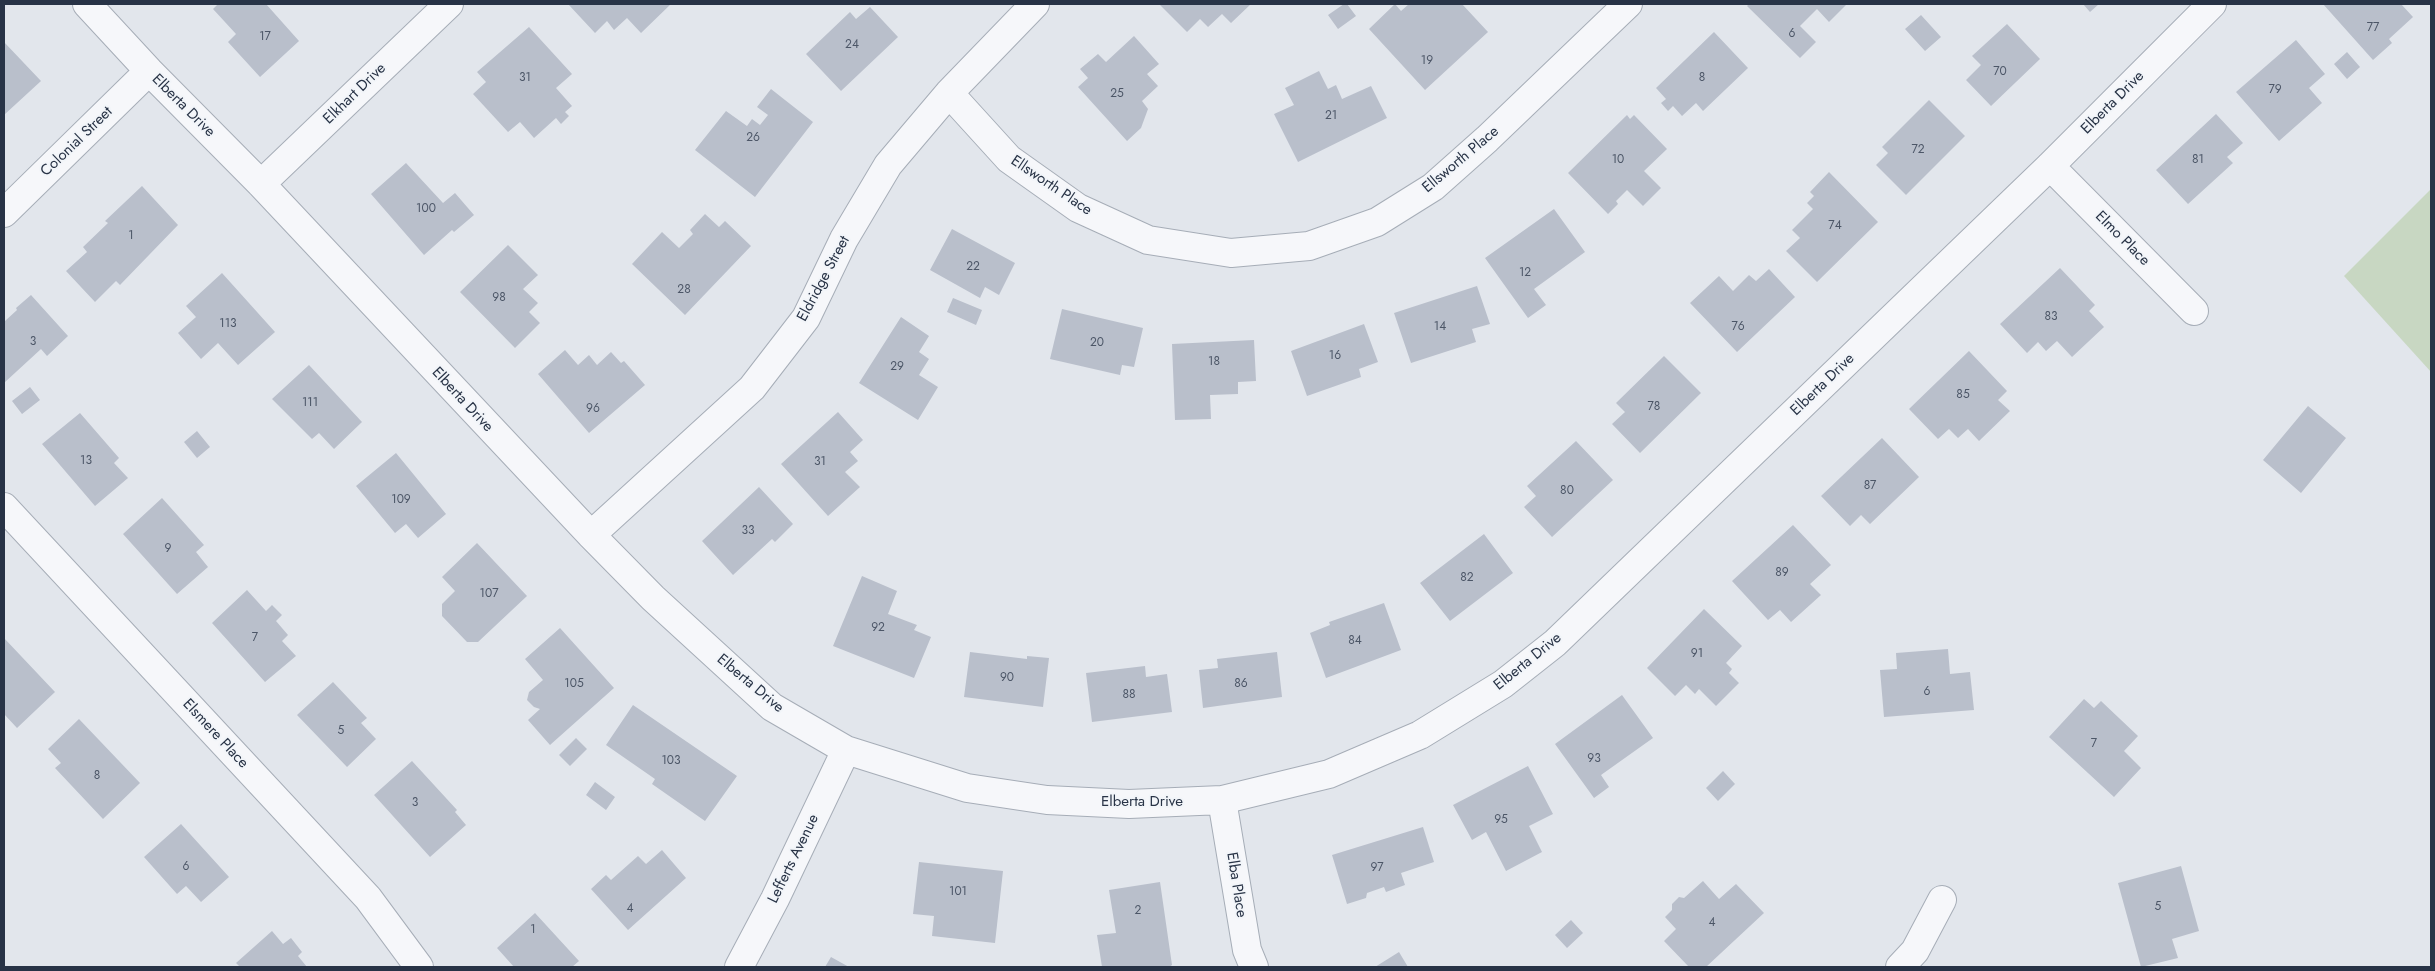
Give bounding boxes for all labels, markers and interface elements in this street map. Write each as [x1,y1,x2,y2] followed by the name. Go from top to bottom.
[2367,21,2379,35] house number: 77
[1789,27,1795,41] house number: 6
[259,30,271,44] house number: 17
[845,38,859,52] house number: 24
[1421,54,1433,68] house number: 19
[320,60,390,128] street label: Elkhart Drive
[1993,65,2007,79] house number: 70
[2078,68,2148,138] street label: Elberta Drive
[148,71,218,141] street label: Elberta Drive
[519,71,531,85] house number: 31
[1699,71,1705,85] house number: 8
[2268,83,2282,97] house number: 79
[1110,87,1124,101] house number: 25
[37,103,117,181] street label: Colonial Street
[1325,109,1337,123] house number: 21
[1419,123,1503,197] street label: Ellsworth Place
[746,131,760,145] house number: 26
[1911,143,1925,157] house number: 72
[1007,152,1095,220] street label: Ellsworth Place
[1612,153,1624,167] house number: 10
[2192,153,2204,167] house number: 81
[416,202,436,216] house number: 100
[2091,208,2153,270] street label: Elmo Place
[1828,219,1842,233] house number: 74
[128,229,134,243] house number: 1
[794,233,854,325] street label: Eldridge Street
[966,260,980,274] house number: 22
[1519,266,1531,280] house number: 12
[677,283,691,297] house number: 28
[492,291,506,305] house number: 98
[2044,310,2058,324] house number: 83
[219,317,237,331] house number: 113
[1434,320,1446,334] house number: 14
[1731,320,1745,334] house number: 76
[30,335,36,349] house number: 3
[1090,336,1104,350] house number: 20
[1329,349,1341,363] house number: 16
[1787,350,1859,420] street label: Elberta Drive
[1208,355,1220,369] house number: 18
[890,360,904,374] house number: 29
[428,364,496,436] street label: Elberta Drive
[1956,388,1970,402] house number: 85
[302,396,318,410] house number: 111
[1648,400,1660,414] house number: 78
[586,402,600,416] house number: 96
[80,454,92,468] house number: 13
[814,455,826,469] house number: 31
[1864,479,1876,493] house number: 87
[1560,484,1574,498] house number: 80
[391,493,411,507] house number: 109
[741,524,755,538] house number: 33
[165,542,171,556] house number: 9
[1775,566,1789,580] house number: 89
[1460,571,1474,585] house number: 82
[480,587,498,601] house number: 107
[871,621,885,635] house number: 92
[1491,629,1565,695] street label: Elberta Drive
[252,631,258,645] house number: 7
[1348,634,1362,648] house number: 84
[1691,647,1703,661] house number: 91
[713,651,787,717] street label: Elberta Drive
[1000,671,1014,685] house number: 90
[564,677,584,691] house number: 105
[1234,677,1248,691] house number: 86
[1924,685,1930,699] house number: 6
[1122,688,1136,702] house number: 88
[178,696,252,772] street label: Elsmere Place
[338,724,344,738] house number: 5
[2091,737,2097,751] house number: 7
[1587,752,1601,766] house number: 93
[661,754,681,768] house number: 103
[94,769,100,783] house number: 8
[1101,793,1183,811] street label: Elberta Drive
[412,796,418,810] house number: 3
[765,812,823,906] street label: Lefferts Avenue
[1494,813,1508,827] house number: 95
[1222,851,1250,919] street label: Elba Place
[183,860,189,874] house number: 6
[1371,861,1383,875] house number: 97
[949,885,967,899] house number: 101
[2155,900,2161,914] house number: 5
[627,902,633,916] house number: 4
[1135,904,1141,918] house number: 2
[1709,916,1715,930] house number: 4
[530,923,536,937] house number: 1

